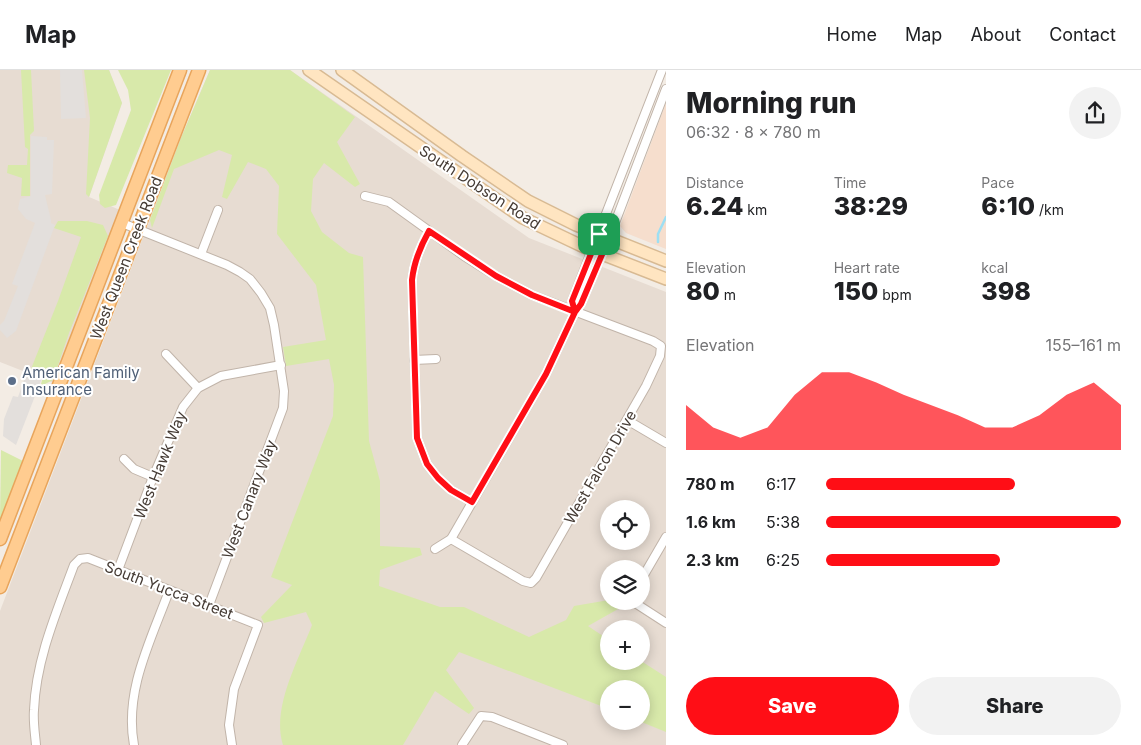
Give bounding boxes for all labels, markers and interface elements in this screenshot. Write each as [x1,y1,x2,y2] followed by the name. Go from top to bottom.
[25,20,76,49] text: Map
[827,24,877,45] text: Home
[905,24,942,45] text: Map
[970,24,1021,45] text: About
[1049,24,1116,45] text: Contact
[686,86,856,120] text: Morning run
[1069,87,1121,139] button: share
[686,122,821,142] text: 06:32 · 8 × 780 m
[416,141,544,233] street label: South Dobson Road
[86,174,166,342] street label: West Queen Creek Road
[686,174,744,191] text: Distance
[834,174,867,191] text: Time
[981,174,1014,191] text: Pace
[686,191,743,221] text: 6.24
[834,191,908,221] text: 38:29
[981,191,1035,221] text: 6:10
[743,201,767,218] text: km
[1035,201,1064,218] text: /km
[578,213,620,255] pin
[585,220,613,248] icon: arrive
[686,259,746,276] text: Elevation
[834,259,900,276] text: Heart rate
[981,259,1008,276] text: kcal
[686,276,720,306] text: 80
[834,276,878,306] text: 150
[981,276,1031,306] text: 398
[720,286,736,303] text: m
[878,286,912,303] text: bpm
[686,335,755,355] text: Elevation
[1046,335,1121,355] text: 155–161 m
[22,363,140,399] place label: American Family Insurance
[6,375,18,387] marker: American Family Insurance
[560,407,640,527] street label: West Falcon Drive
[130,408,191,522] street label: West Hawk Way
[218,436,281,561] street label: West Canary Way
[686,474,735,494] text: 780 m
[766,474,796,494] text: 6:17
[600,500,650,730] map controls
[600,500,650,550] button: locate
[686,512,736,532] text: 1.6 km
[766,512,800,532] text: 5:38
[686,550,739,570] text: 2.3 km
[766,550,800,570] text: 6:25
[102,557,236,623] street label: South Yucca Street
[600,560,650,610] button: layers
[600,620,650,670] button: +
[686,677,899,735] button: Save
[909,677,1121,735] button: Share
[600,680,650,730] button: −

